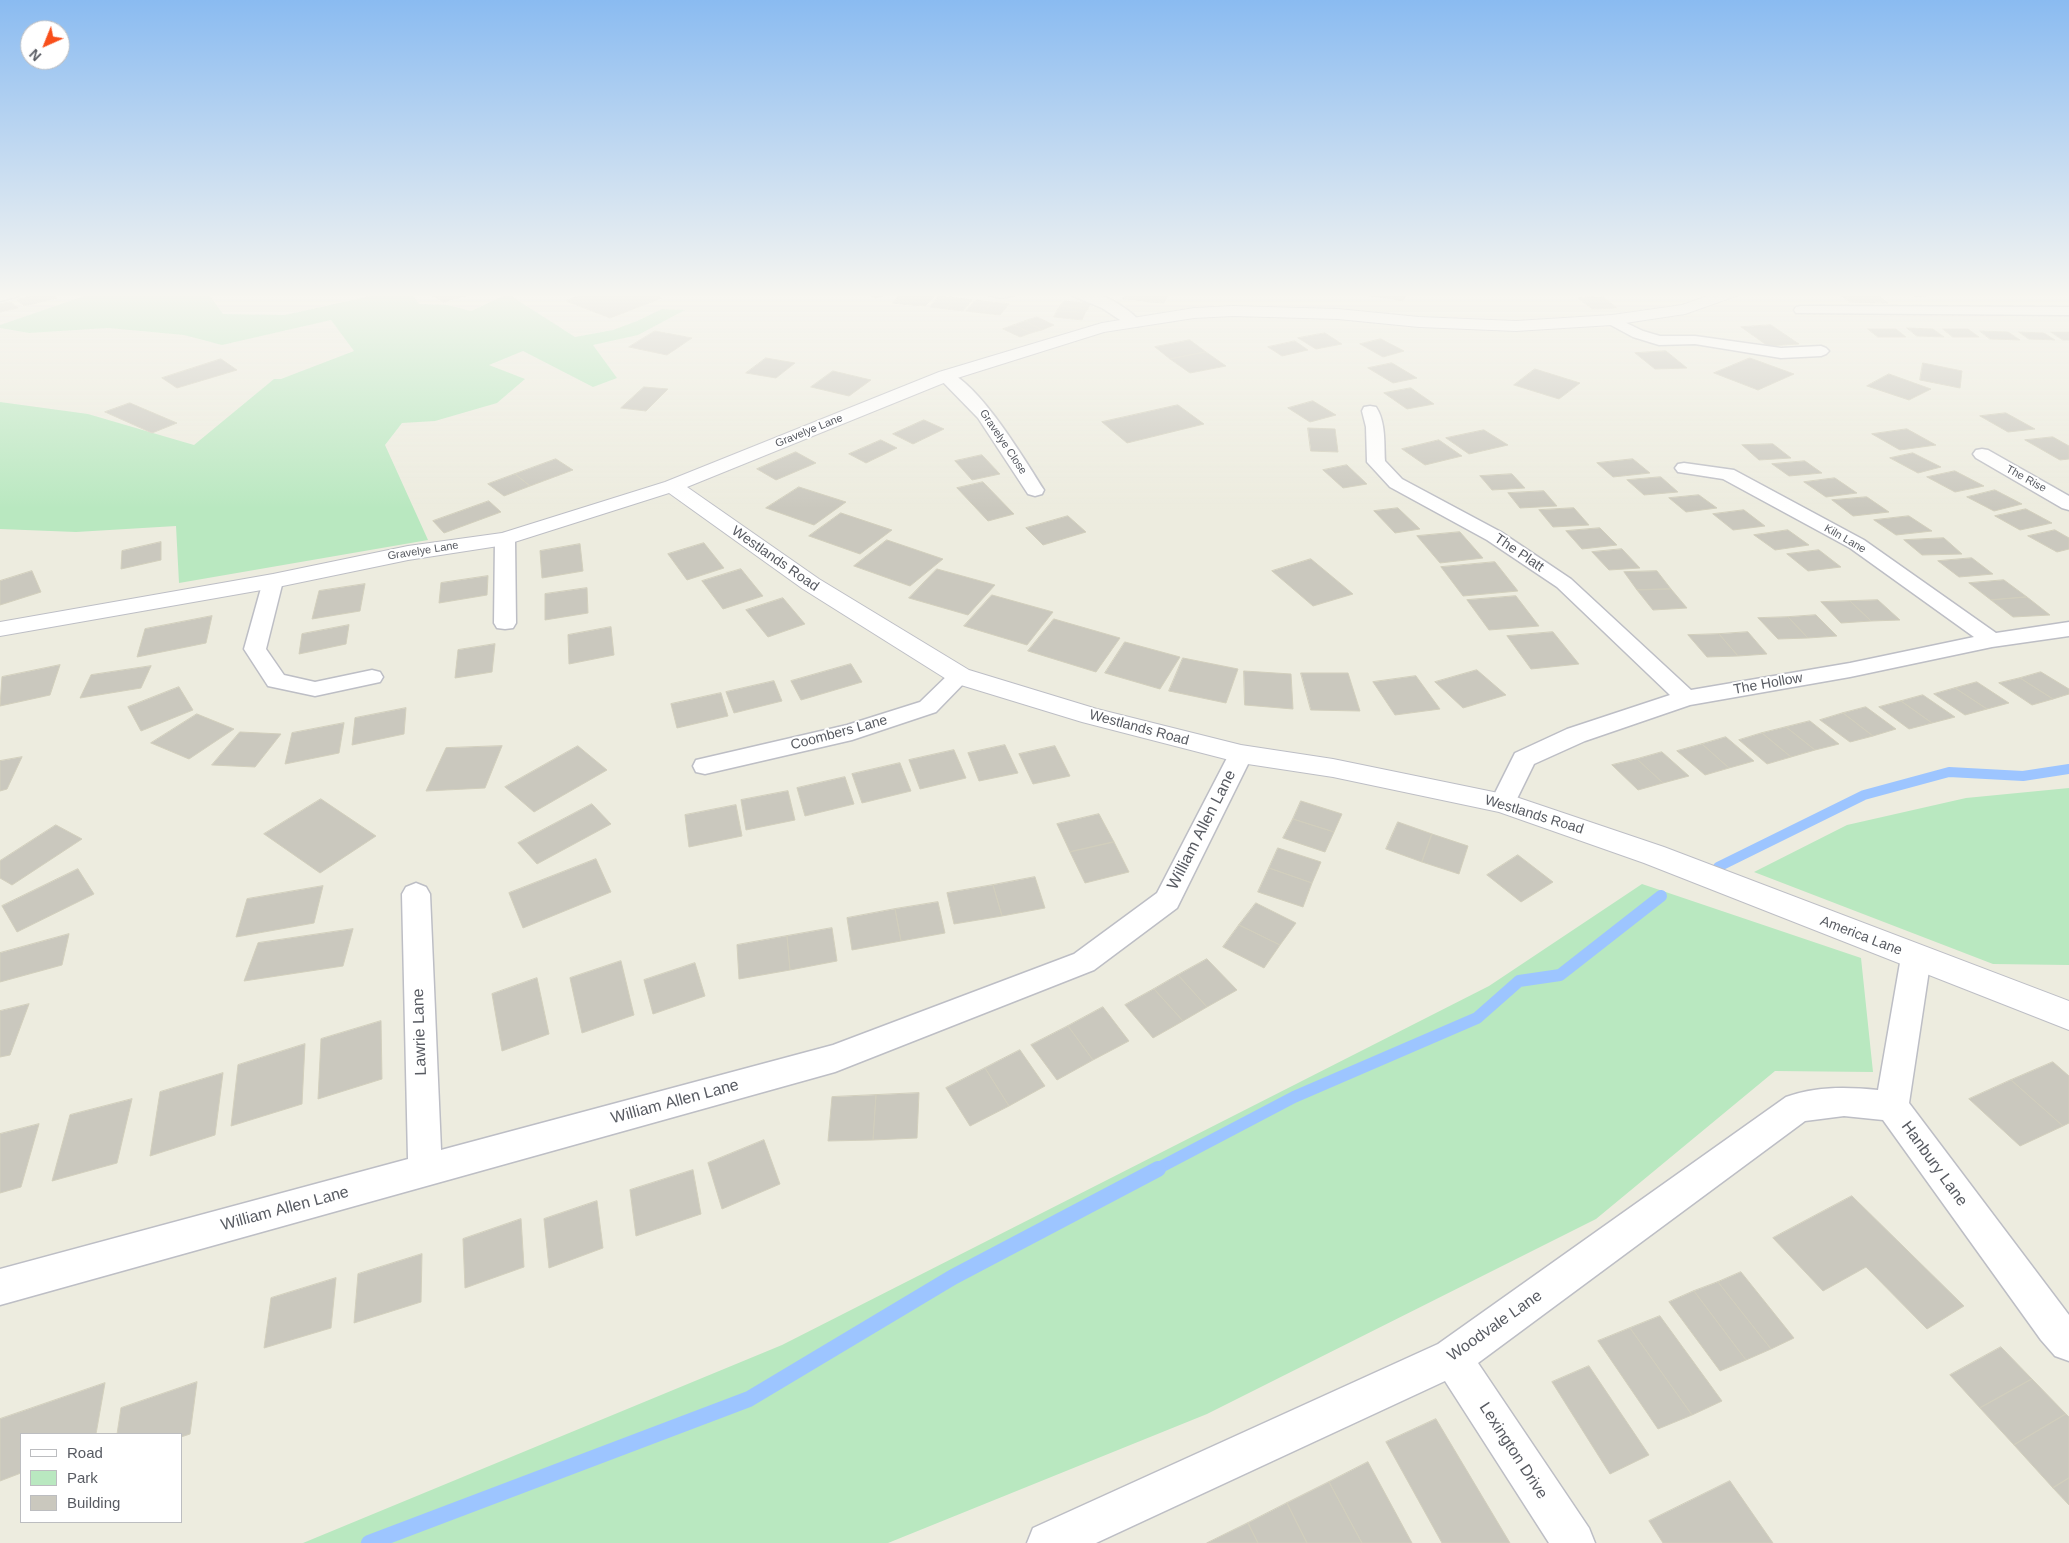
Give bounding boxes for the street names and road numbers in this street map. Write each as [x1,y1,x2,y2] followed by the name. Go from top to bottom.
[977,407,1029,477] street label: Gravelye Close
[773,411,845,451] street label: Gravelye Lane
[2004,463,2048,495] street label: The Rise
[1822,522,1868,556] street label: Kiln Lane
[728,523,822,595] street label: Westlands Road
[1491,530,1547,576] street label: The Platt
[387,539,459,563] street label: Gravelye Lane
[1732,670,1804,698] street label: The Hollow
[1087,707,1191,749] street label: Westlands Road
[789,712,889,754] street label: Coombers Lane
[1164,767,1240,893] street label: William Allen Lane
[1483,792,1585,838] street label: Westlands Road
[1818,913,1904,959] street label: America Lane
[409,988,431,1076] street label: Lawrie Lane
[609,1076,741,1128] street label: William Allen Lane
[1897,1118,1971,1210] street label: Hanbury Lane
[219,1183,351,1235] street label: William Allen Lane
[1444,1286,1546,1366] street label: Woodvale Lane
[1475,1399,1551,1503] street label: Lexington Drive

